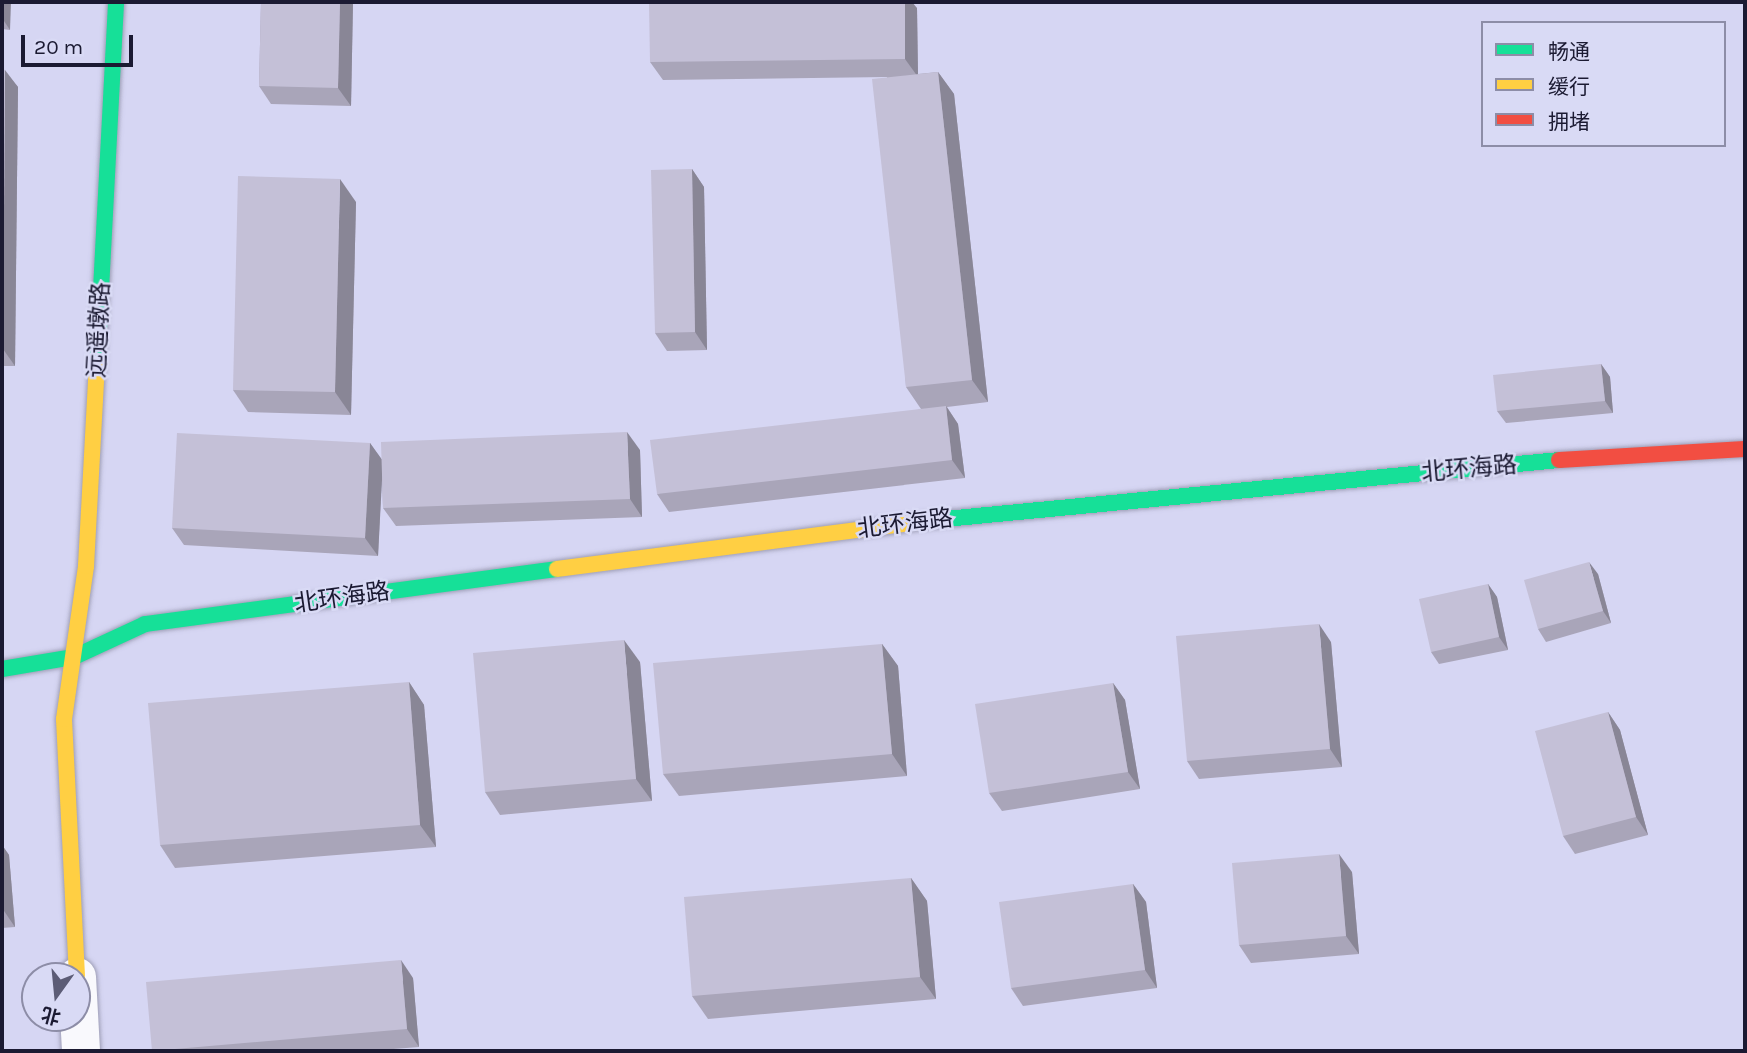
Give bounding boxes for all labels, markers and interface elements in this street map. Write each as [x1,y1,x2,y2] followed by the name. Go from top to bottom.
[24,21,136,65] scale bar
[1481,21,1726,147] legend
[34,35,83,59] text: 20 m
[1548,40,1590,64] text: 畅通
[1548,75,1590,99] text: 缓行
[1548,110,1590,134] text: 拥堵
[82,281,116,379] street label: 远遥墩路
[1420,450,1518,488] street label: 北环海路
[856,504,954,544] street label: 北环海路
[292,577,392,619] street label: 北环海路
[21,962,91,1032] north arrow
[39,1002,63,1028] text: 北

